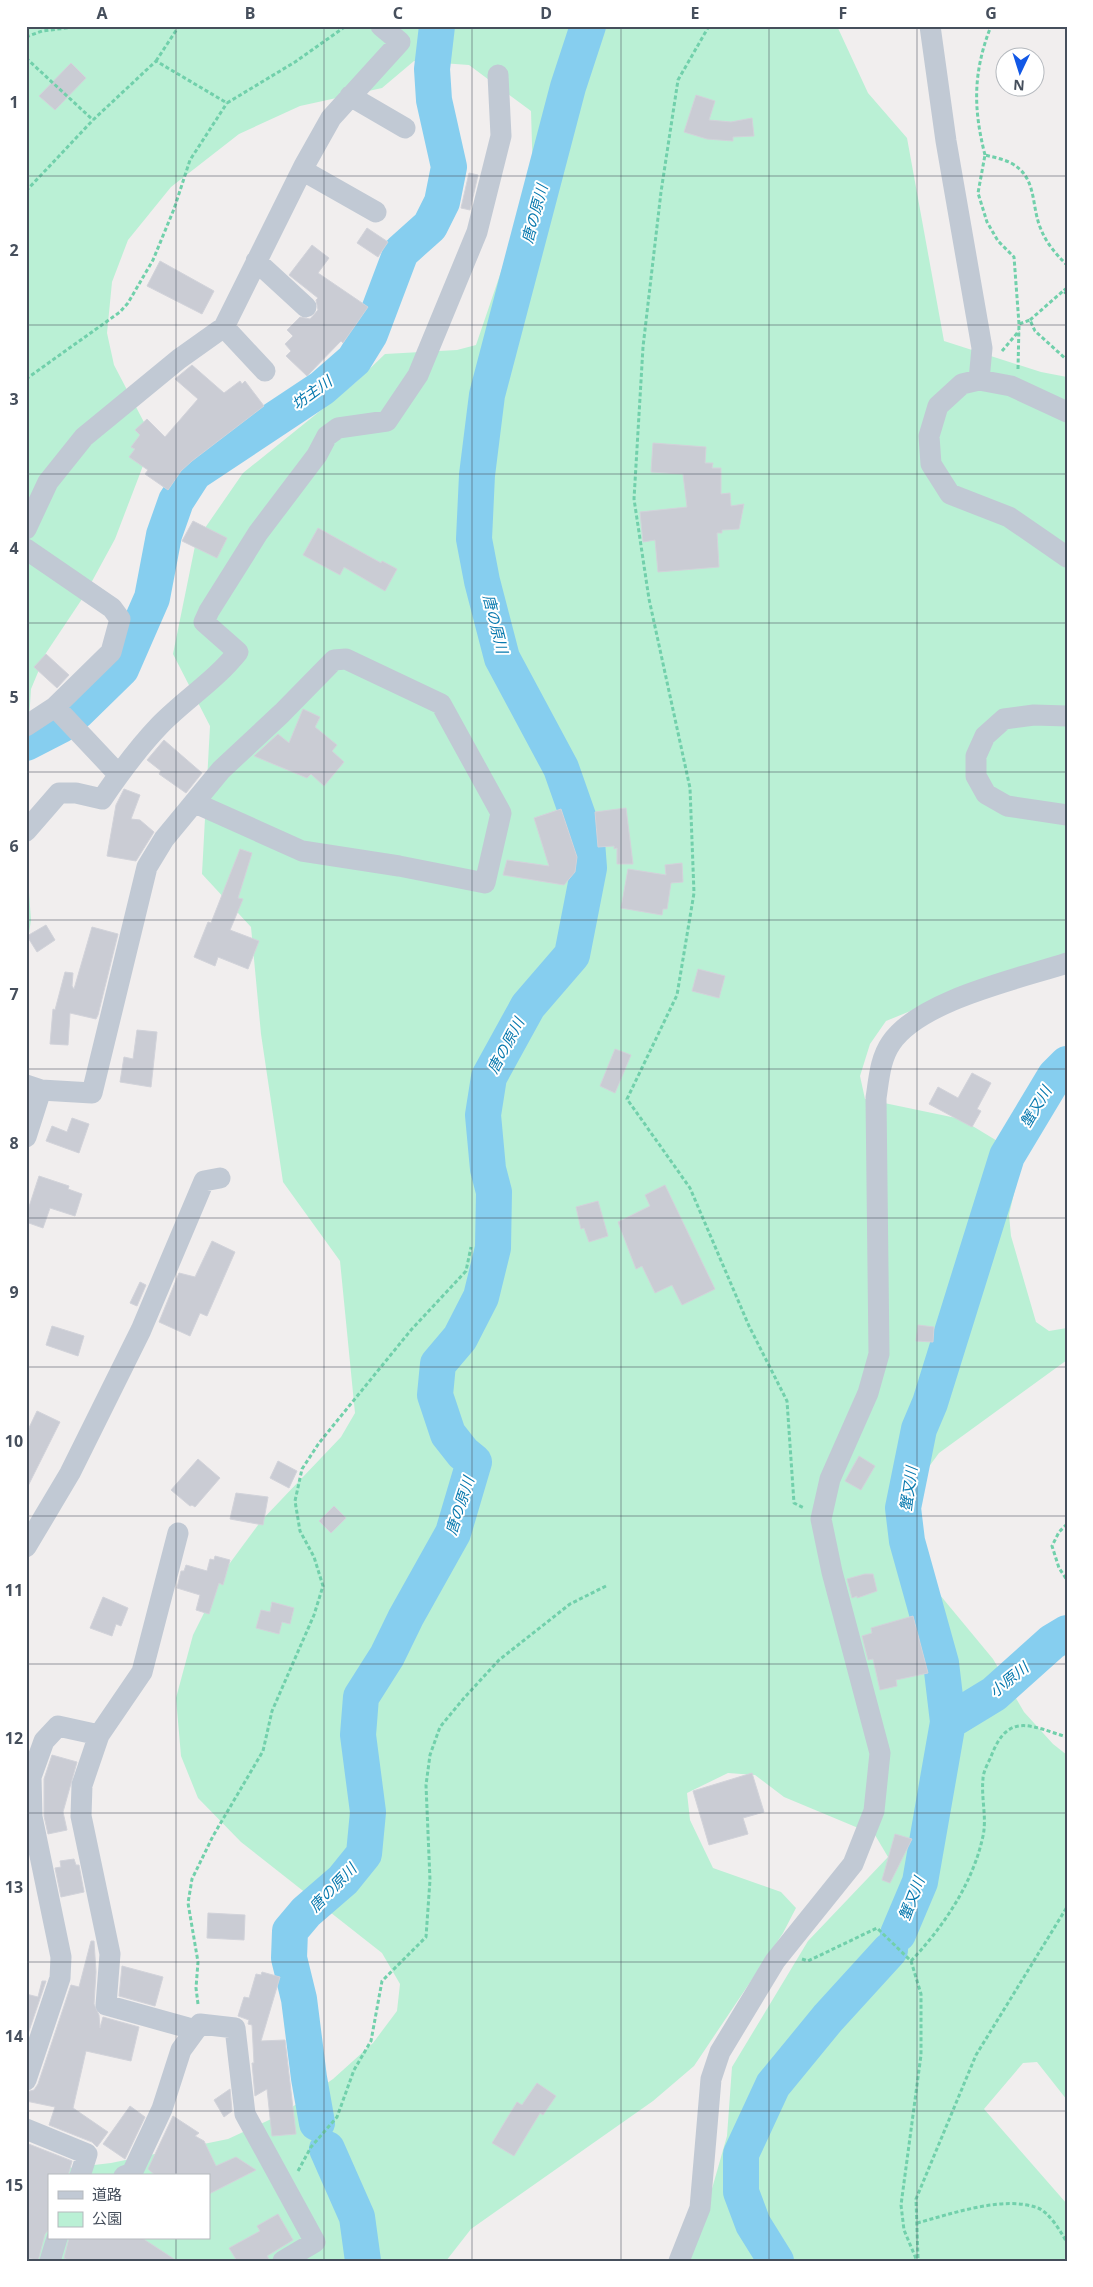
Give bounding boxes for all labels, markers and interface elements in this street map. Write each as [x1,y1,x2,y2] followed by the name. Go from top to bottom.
[96,2,108,24] text: A
[245,2,255,24] text: B
[393,2,403,24] text: C
[540,2,552,24] text: D
[691,2,700,24] text: E
[839,2,847,24] text: F
[985,2,997,24] text: G
[996,48,1046,98] north arrow
[1013,76,1025,95] text: N
[9,91,19,113] text: 1
[517,180,552,245] water label: 唐の原川
[9,239,19,261] text: 2
[287,370,337,414] water label: 坊主川
[9,388,19,410] text: 3
[9,537,19,559] text: 4
[479,592,513,657] water label: 唐の原川
[9,686,19,708] text: 5
[9,835,19,857] text: 6
[9,983,19,1005] text: 7
[482,1013,529,1077] water label: 唐の原川
[1015,1080,1056,1131] water label: 蟹又川
[9,1132,19,1154] text: 8
[9,1281,19,1303] text: 9
[5,1430,23,1452] text: 10
[895,1463,921,1513] water label: 蟹又川
[440,1472,478,1537] water label: 唐の原川
[5,1579,23,1601] text: 11
[985,1656,1034,1701] water label: 小原川
[5,1727,23,1749] text: 12
[304,1857,362,1916] water label: 唐の原川
[894,1872,929,1923] water label: 蟹又川
[5,1876,23,1898] text: 13
[5,2025,23,2047] text: 14
[5,2174,23,2196] text: 15
[48,2174,210,2240] legend
[92,2184,122,2204] text: 道路
[92,2208,122,2228] text: 公園

